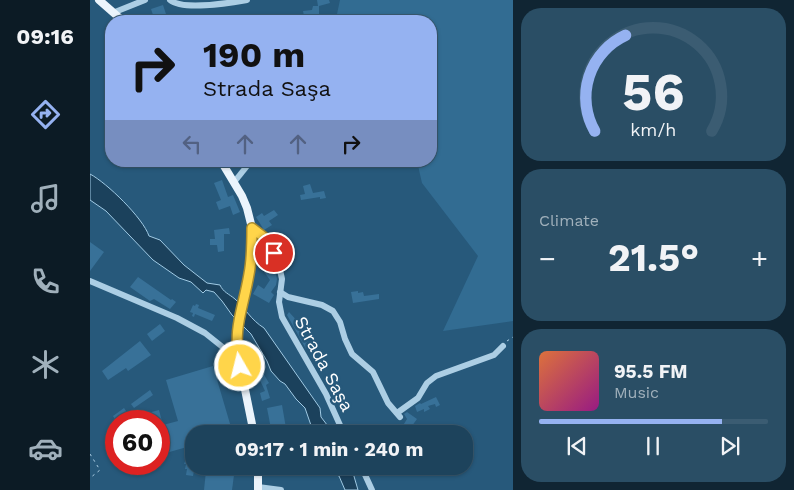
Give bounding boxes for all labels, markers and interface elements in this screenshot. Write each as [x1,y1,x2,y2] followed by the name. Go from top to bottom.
[16,24,74,49] text: 09:16
[203,34,305,76] text: 190 m
[120,35,185,100] icon: right
[622,62,685,123] text: 56
[203,76,331,101] text: Strada Saşa
[28,97,63,132] icon: directions
[630,119,677,140] text: km/h
[178,130,206,158] icon: left
[231,130,259,158] icon: ahead
[284,130,312,158] icon: ahead
[337,130,365,158] icon: right
[28,181,63,216] icon: music
[539,211,599,230] text: Climate
[253,232,295,274] pin
[608,236,699,280] text: 21.5°
[260,239,288,267] icon: arrive
[539,242,556,275] text: −
[751,242,768,275] text: +
[28,264,63,299] icon: phone
[291,313,358,415] street label: Strada Saşa
[213,339,265,391] position arrow
[28,347,63,382] icon: climate
[614,360,688,383] text: 95.5 FM
[614,383,659,402] text: Music
[105,410,170,475] speed limit sign: 60
[28,431,63,466] icon: car
[563,432,591,460] icon: previous
[639,432,667,460] icon: pause
[716,432,744,460] icon: next
[235,438,423,461] text: 09:17 · 1 min · 240 m

